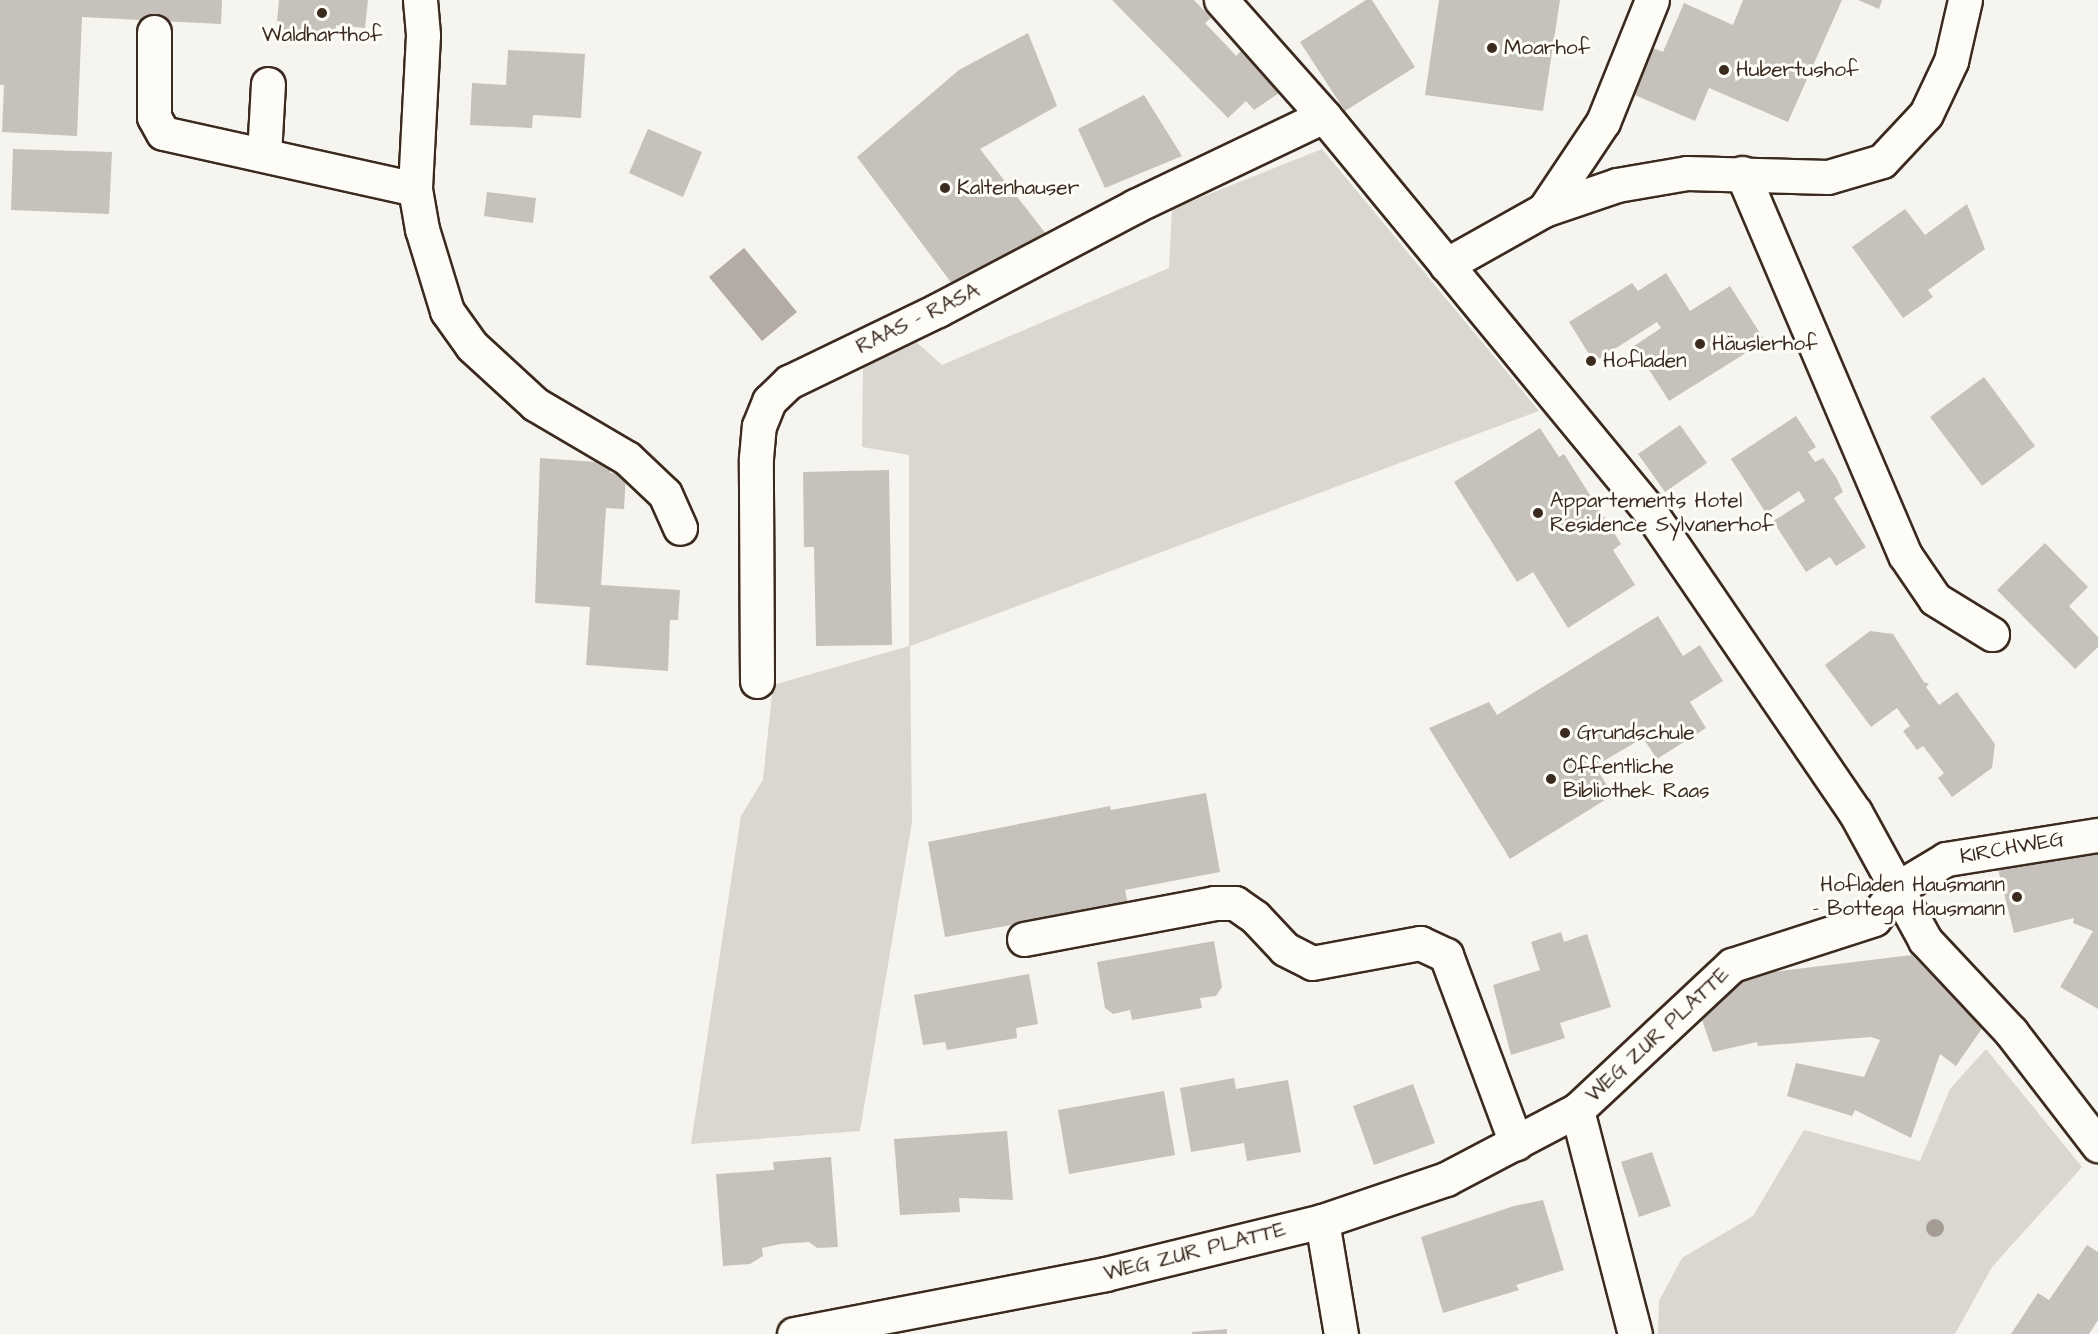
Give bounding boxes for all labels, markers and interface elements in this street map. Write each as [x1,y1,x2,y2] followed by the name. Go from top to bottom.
[315,6,329,20] marker: Waldharthof
[262,22,382,48] place label: Waldharthof
[1504,35,1590,61] place label: Moarhof
[1485,41,1499,55] marker: Moarhof
[1736,57,1858,83] place label: Hubertushof
[1717,63,1731,77] marker: Hubertushof
[957,175,1079,201] place label: Kaltenhauser
[938,181,952,195] marker: Kaltenhauser
[852,278,984,360] street label: RAAS - RASA
[1712,331,1818,357] place label: Häuslerhof
[1693,337,1707,351] marker: Häuslerhof
[1603,348,1687,374] place label: Hofladen
[1584,354,1598,368] marker: Hofladen
[1550,488,1774,538] place label: Appartements Hotel Residence Sylvanerhof
[1531,506,1545,520] marker: Appartements Hotel Residence Sylvanerhof
[1577,720,1695,746] place label: Grundschule
[1558,726,1572,740] marker: Grundschule
[1563,754,1710,804] place label: Öffentliche Bibliothek Raas
[1544,772,1558,786] marker: Öffentliche Bibliothek Raas
[1958,826,2066,870] street label: KIRCHWEG
[1812,872,2005,922] place label: Hofladen Hausmann - Bottega Hausmann
[2010,890,2024,904] marker: Hofladen Hausmann - Bottega Hausmann
[1581,962,1735,1108] street label: WEG ZUR PLATTE
[1101,1217,1289,1287] street label: WEG ZUR PLATTE

